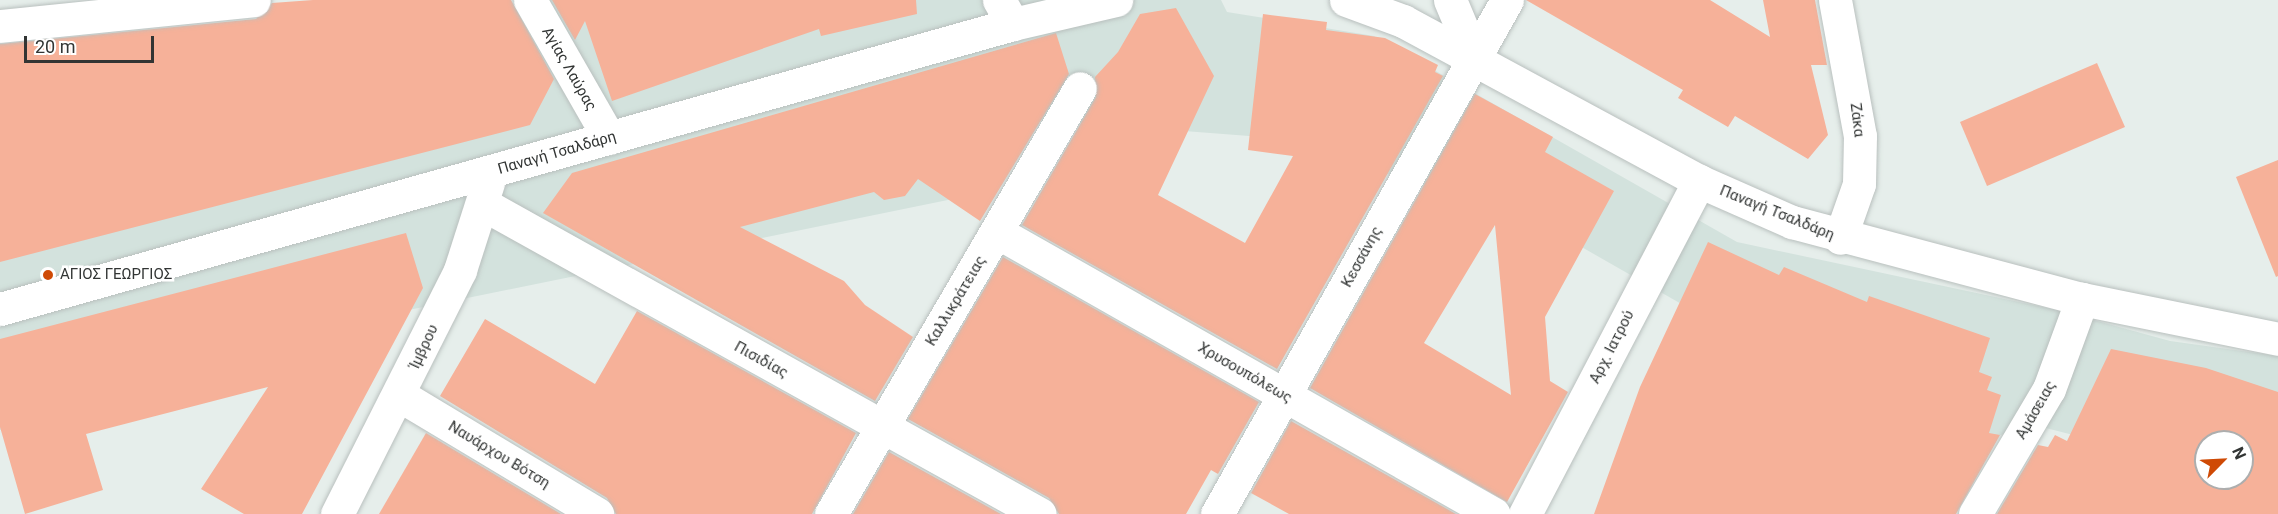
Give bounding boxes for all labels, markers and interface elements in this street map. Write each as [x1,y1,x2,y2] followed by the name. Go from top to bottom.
[27,24,158,62] scale bar
[538,24,600,114] street label: Αγίας Λαύρας
[35,36,75,57] text: 20 m
[1846,102,1868,138] street label: Ζάκα
[496,128,618,178] street label: Παναγή Τσαλδάρη
[1717,182,1837,244] street label: Παναγή Τσαλδάρη
[1338,223,1386,291] street label: Κεσσάνης
[922,253,990,349] street label: Καλλικράτειας
[60,266,172,284] place label: ΑΓΙΟΣ ΓΕΩΡΓΙΟΣ
[41,268,55,282] marker: ΑΓΙΟΣ ΓΕΩΡΓΙΟΣ
[1586,307,1638,387] street label: Αρχ. Ιατρού
[406,322,442,372] street label: Ίμβρου
[731,338,791,382] street label: Πισιδίας
[1195,339,1295,407] street label: Χρυσουπόλεως
[2012,378,2060,442] street label: Αμάσειας
[445,418,553,492] street label: Ναυάρχου Βότση
[2194,430,2254,490] north arrow
[2228,444,2250,462] text: N

